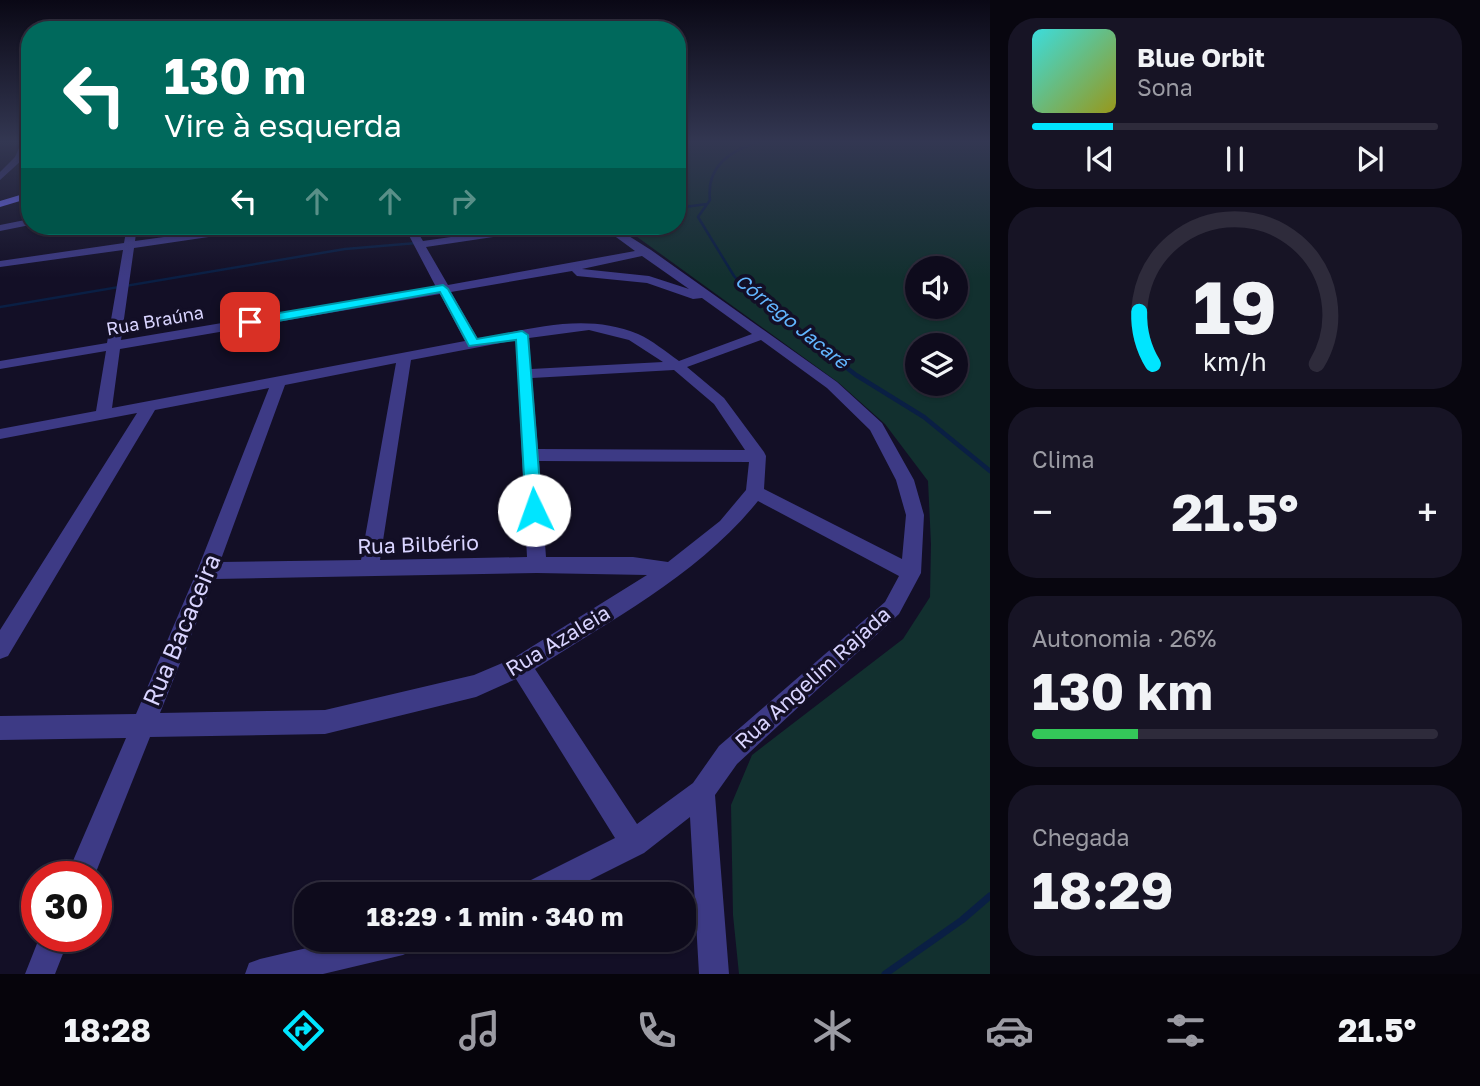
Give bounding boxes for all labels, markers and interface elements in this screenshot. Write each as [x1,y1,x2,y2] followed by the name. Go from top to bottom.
[1137,42,1265,73] text: Blue Orbit
[164,46,306,105] text: 130 m
[49,49,140,140] icon: left
[1137,73,1193,101] text: Sona
[164,106,402,144] text: Vire à esquerda
[1081,140,1119,178] icon: previous
[1216,140,1254,178] icon: pause
[1351,140,1389,178] icon: next
[225,182,263,220] icon: left
[298,182,336,220] icon: ahead
[371,182,409,220] icon: ahead
[444,182,482,220] icon: right
[905,256,968,396] map controls
[905,256,968,319] button: sound
[1193,263,1277,350] text: 19
[731,268,855,374] water label: Córrego Jacaré
[220,292,280,352] pin
[104,301,205,339] street label: Rua Braúna
[231,303,269,341] icon: arrive
[905,333,968,396] button: layers
[1203,346,1267,377] text: km/h
[1032,445,1095,473] text: Clima
[497,473,571,547] position arrow
[1171,480,1299,542] text: 21.5°
[1032,489,1053,534] text: −
[1417,489,1438,534] text: +
[357,529,479,559] street label: Rua Bilbério
[136,549,226,710] street label: Rua Bacaceira
[501,599,614,681] street label: Rua Azaleia
[729,601,895,754] street label: Rua Angelim Rajada
[1032,624,1216,652] text: Autonomia · 26%
[1032,659,1213,721] text: 130 km
[1032,823,1129,851] text: Chegada
[1032,858,1173,920] text: 18:29
[21,861,112,952] speed limit sign: 30
[366,901,624,932] text: 18:29 · 1 min · 340 m
[279,1006,328,1055] icon: directions
[455,1006,504,1055] icon: music
[632,1006,681,1055] icon: phone
[808,1006,857,1055] icon: climate
[985,1006,1034,1055] icon: car
[1161,1006,1210,1055] icon: filters
[64,1011,151,1049] text: 18:28
[1338,1011,1416,1049] text: 21.5°

